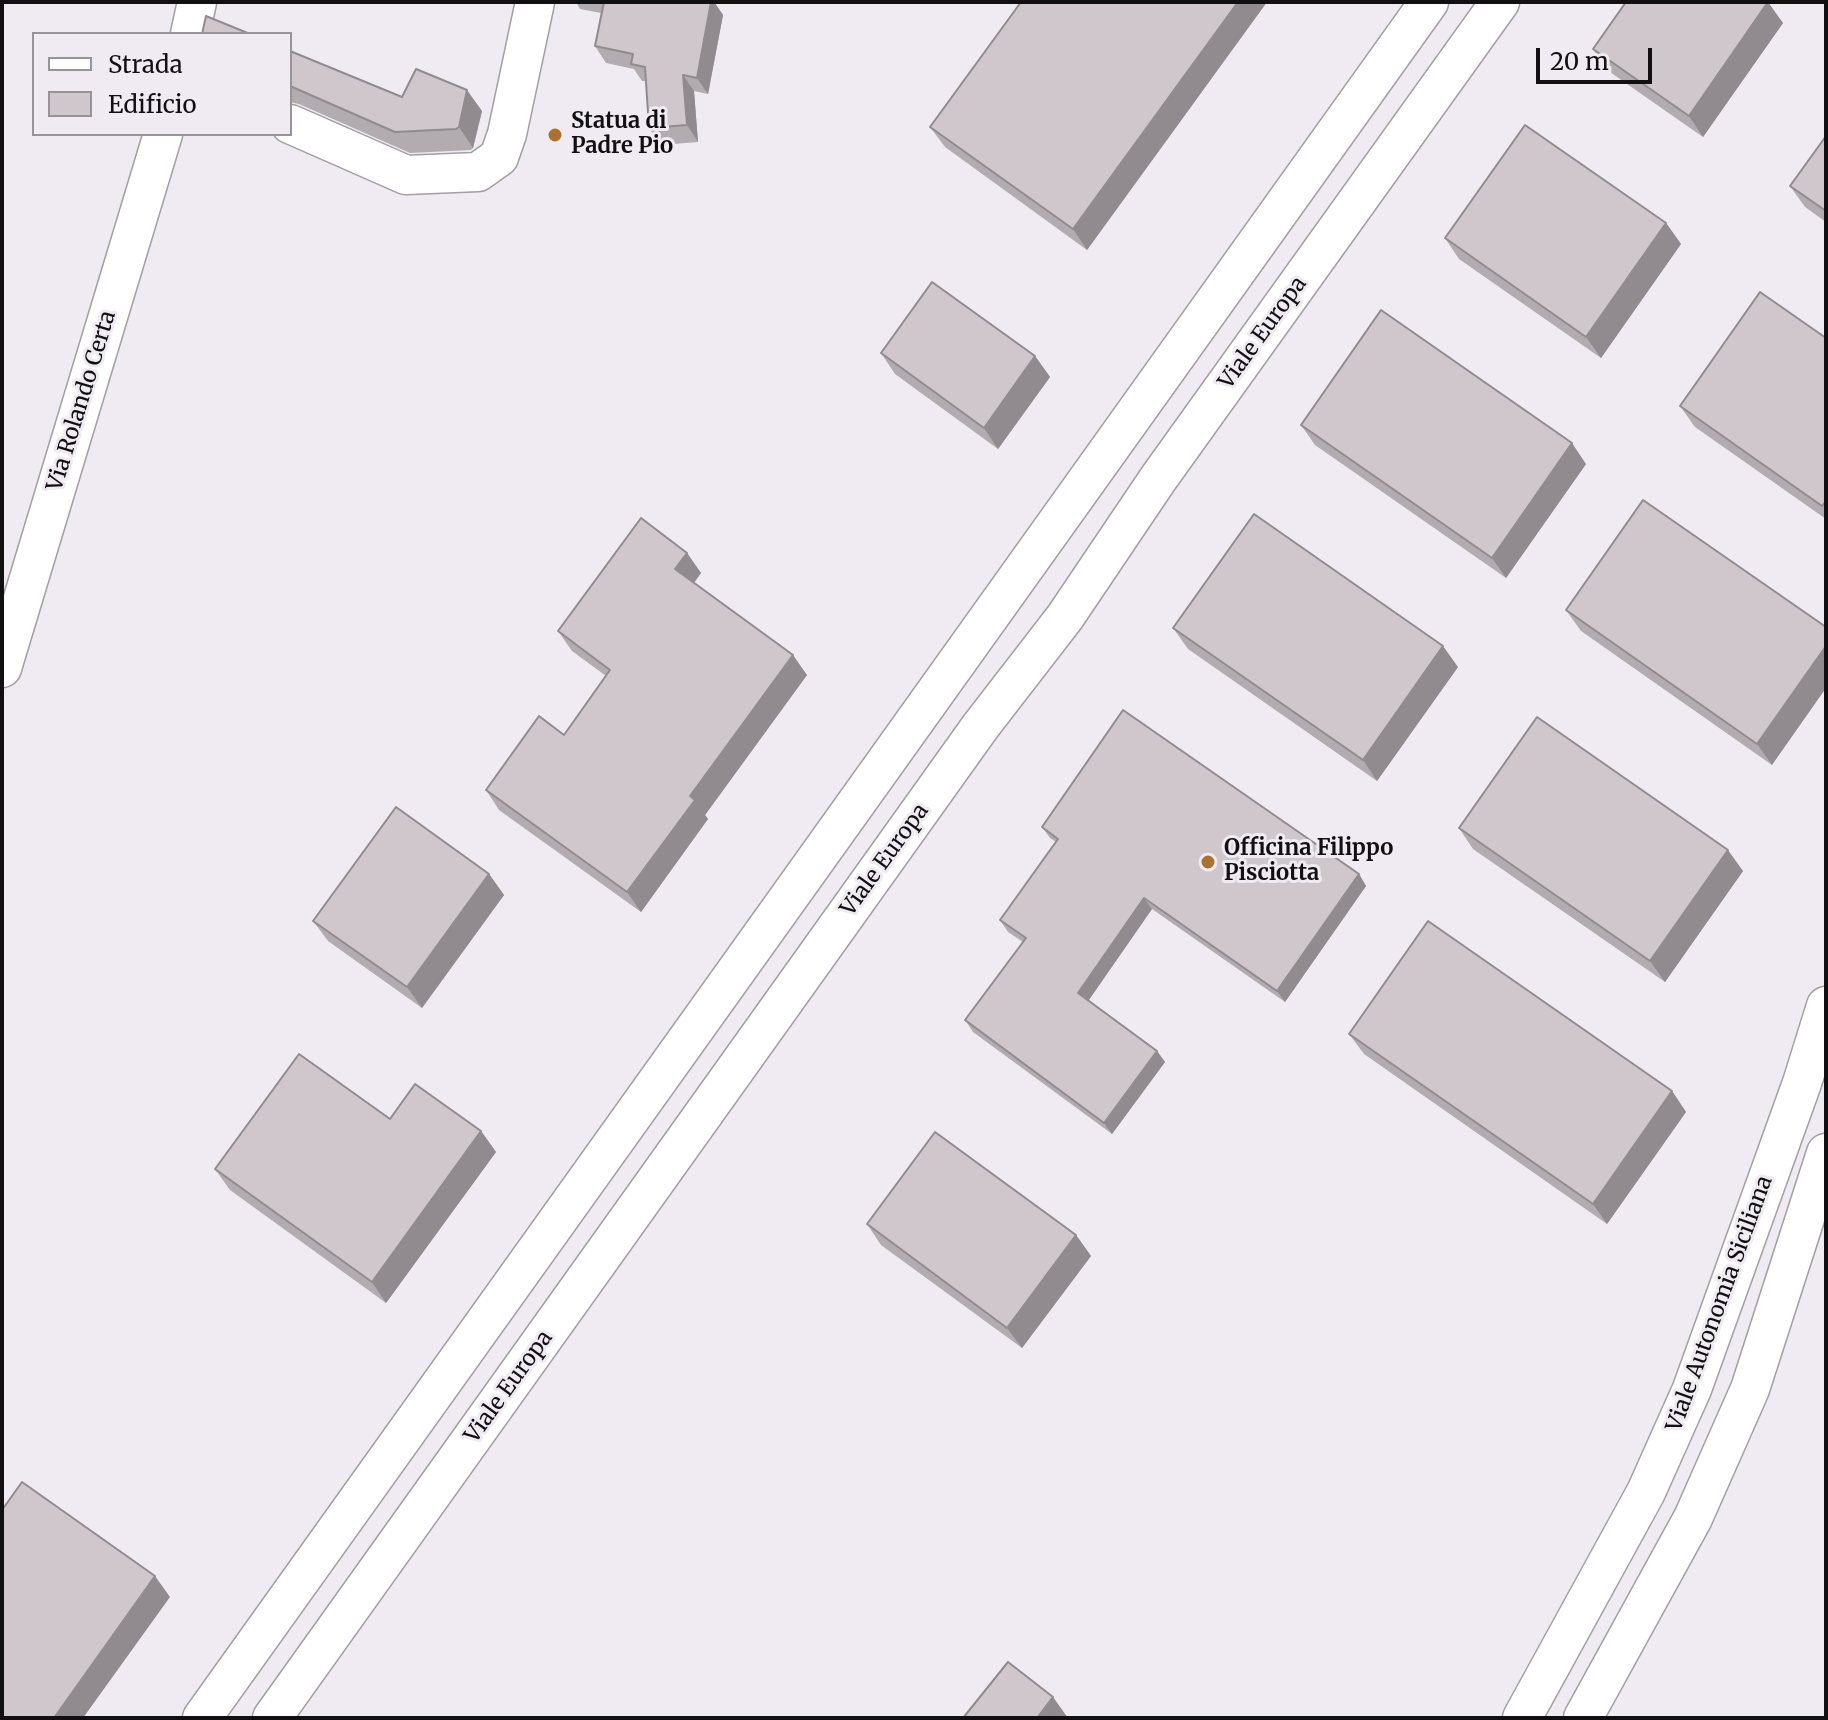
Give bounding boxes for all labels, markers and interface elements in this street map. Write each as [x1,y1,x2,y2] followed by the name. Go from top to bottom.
[32,32,292,136] legend
[1540,32,1656,82] scale bar
[1550,46,1609,77] text: 20 m
[108,49,183,80] text: Strada
[108,89,196,120] text: Edificio
[571,109,673,160] place label: Statua di Padre Pio
[546,126,564,144] marker: Statua di Padre Pio
[1213,272,1313,394] street label: Viale Europa
[42,308,122,494] street label: Via Rolando Certa
[835,799,935,921] street label: Viale Europa
[1224,836,1393,888] place label: Officina Filippo Pisciotta
[1199,853,1217,871] marker: Officina Filippo Pisciotta
[1661,1173,1779,1435] street label: Viale Autonomia Siciliana
[459,1326,559,1448] street label: Viale Europa

